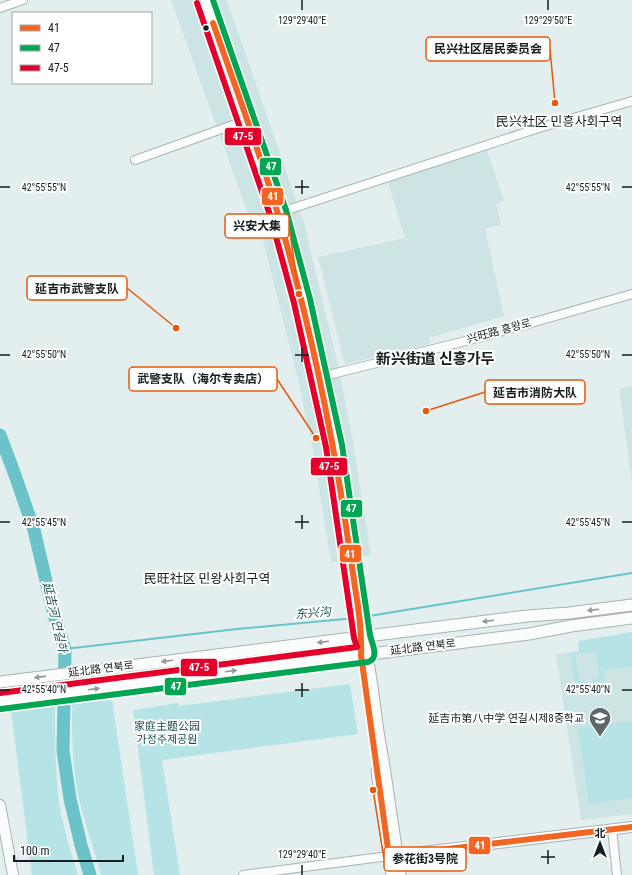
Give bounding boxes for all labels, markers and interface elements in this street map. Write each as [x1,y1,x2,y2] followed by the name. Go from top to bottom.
[12,12,152,84] legend
[278,15,326,26] text: 129°29'40"E
[524,15,572,26] text: 129°29'50"E
[48,21,60,35] text: 41
[201,23,211,33] unlabelled marker
[426,37,550,61] callout: 民兴社区居民委员会
[48,41,60,55] text: 47
[434,42,542,56] text: 民兴社区居民委员会
[48,61,69,75] text: 47-5
[496,114,622,129] district label: 民兴社区 민흥사회구역
[224,127,262,146] line badge: 47-5
[233,130,254,143] text: 47-5
[259,157,282,176] line badge: 47
[265,160,277,173] text: 47
[22,182,66,193] text: 42°55'55"N
[566,182,610,193] text: 42°55'55"N
[261,187,284,206] line badge: 41
[267,190,279,203] text: 41
[225,214,289,238] callout: 兴安大集
[233,219,281,233] text: 兴安大集
[27,276,127,300] callout: 延吉市武警支队
[35,282,119,296] text: 延吉市武警支队
[465,316,533,346] street label: 兴旺路 흥왕로
[22,349,66,360] text: 42°55'50"N
[566,349,610,360] text: 42°55'50"N
[376,350,495,368] district label: 新兴街道 신흥가두
[129,367,277,391] callout: 武警支队（海尔专卖店）
[137,372,269,386] text: 武警支队（海尔专卖店）
[485,380,585,404] callout: 延吉市消防大队
[493,386,577,400] text: 延吉市消防大队
[310,457,348,476] line badge: 47-5
[319,460,340,473] text: 47-5
[340,499,363,518] line badge: 47
[345,502,357,515] text: 47
[22,517,66,528] text: 42°55'45"N
[566,517,610,528] text: 42°55'45"N
[339,544,362,563] line badge: 41
[344,548,356,561] text: 41
[144,571,270,586] district label: 民旺社区 민왕사회구역
[40,580,70,655] water label: 延吉河 연길하
[294,604,334,622] water label: 东兴沟
[587,607,599,613] one-way arrow
[482,618,494,624] one-way arrow
[390,637,456,657] street label: 延北路 연북로
[317,638,329,645] one-way arrow
[161,657,173,664] one-way arrow
[180,658,218,677] line badge: 47-5
[68,659,134,679] street label: 延北路 연북로
[189,661,210,674] text: 47-5
[225,668,237,674] one-way arrow
[34,674,46,680] one-way arrow
[164,677,187,696] line badge: 47
[170,680,182,693] text: 47
[22,684,66,695] text: 42°55'40"N
[566,684,610,695] text: 42°55'40"N
[88,685,100,692] one-way arrow
[587,705,613,738] school or university icon: 延吉市第八中学 연길시제8중학교
[428,712,584,725] place label: 延吉市第八中学 연길시제8중학교
[134,720,200,746] park label: 家庭主题公园 가정주제공원
[580,823,620,863] north arrow
[595,827,606,840] text: 北
[468,836,491,855] line badge: 41
[14,837,123,863] scale bar
[474,839,486,852] text: 41
[20,844,50,858] text: 100 m
[384,847,466,871] callout: 参花街3号院
[278,849,326,860] text: 129°29'40"E
[392,852,458,866] text: 参花街3号院

